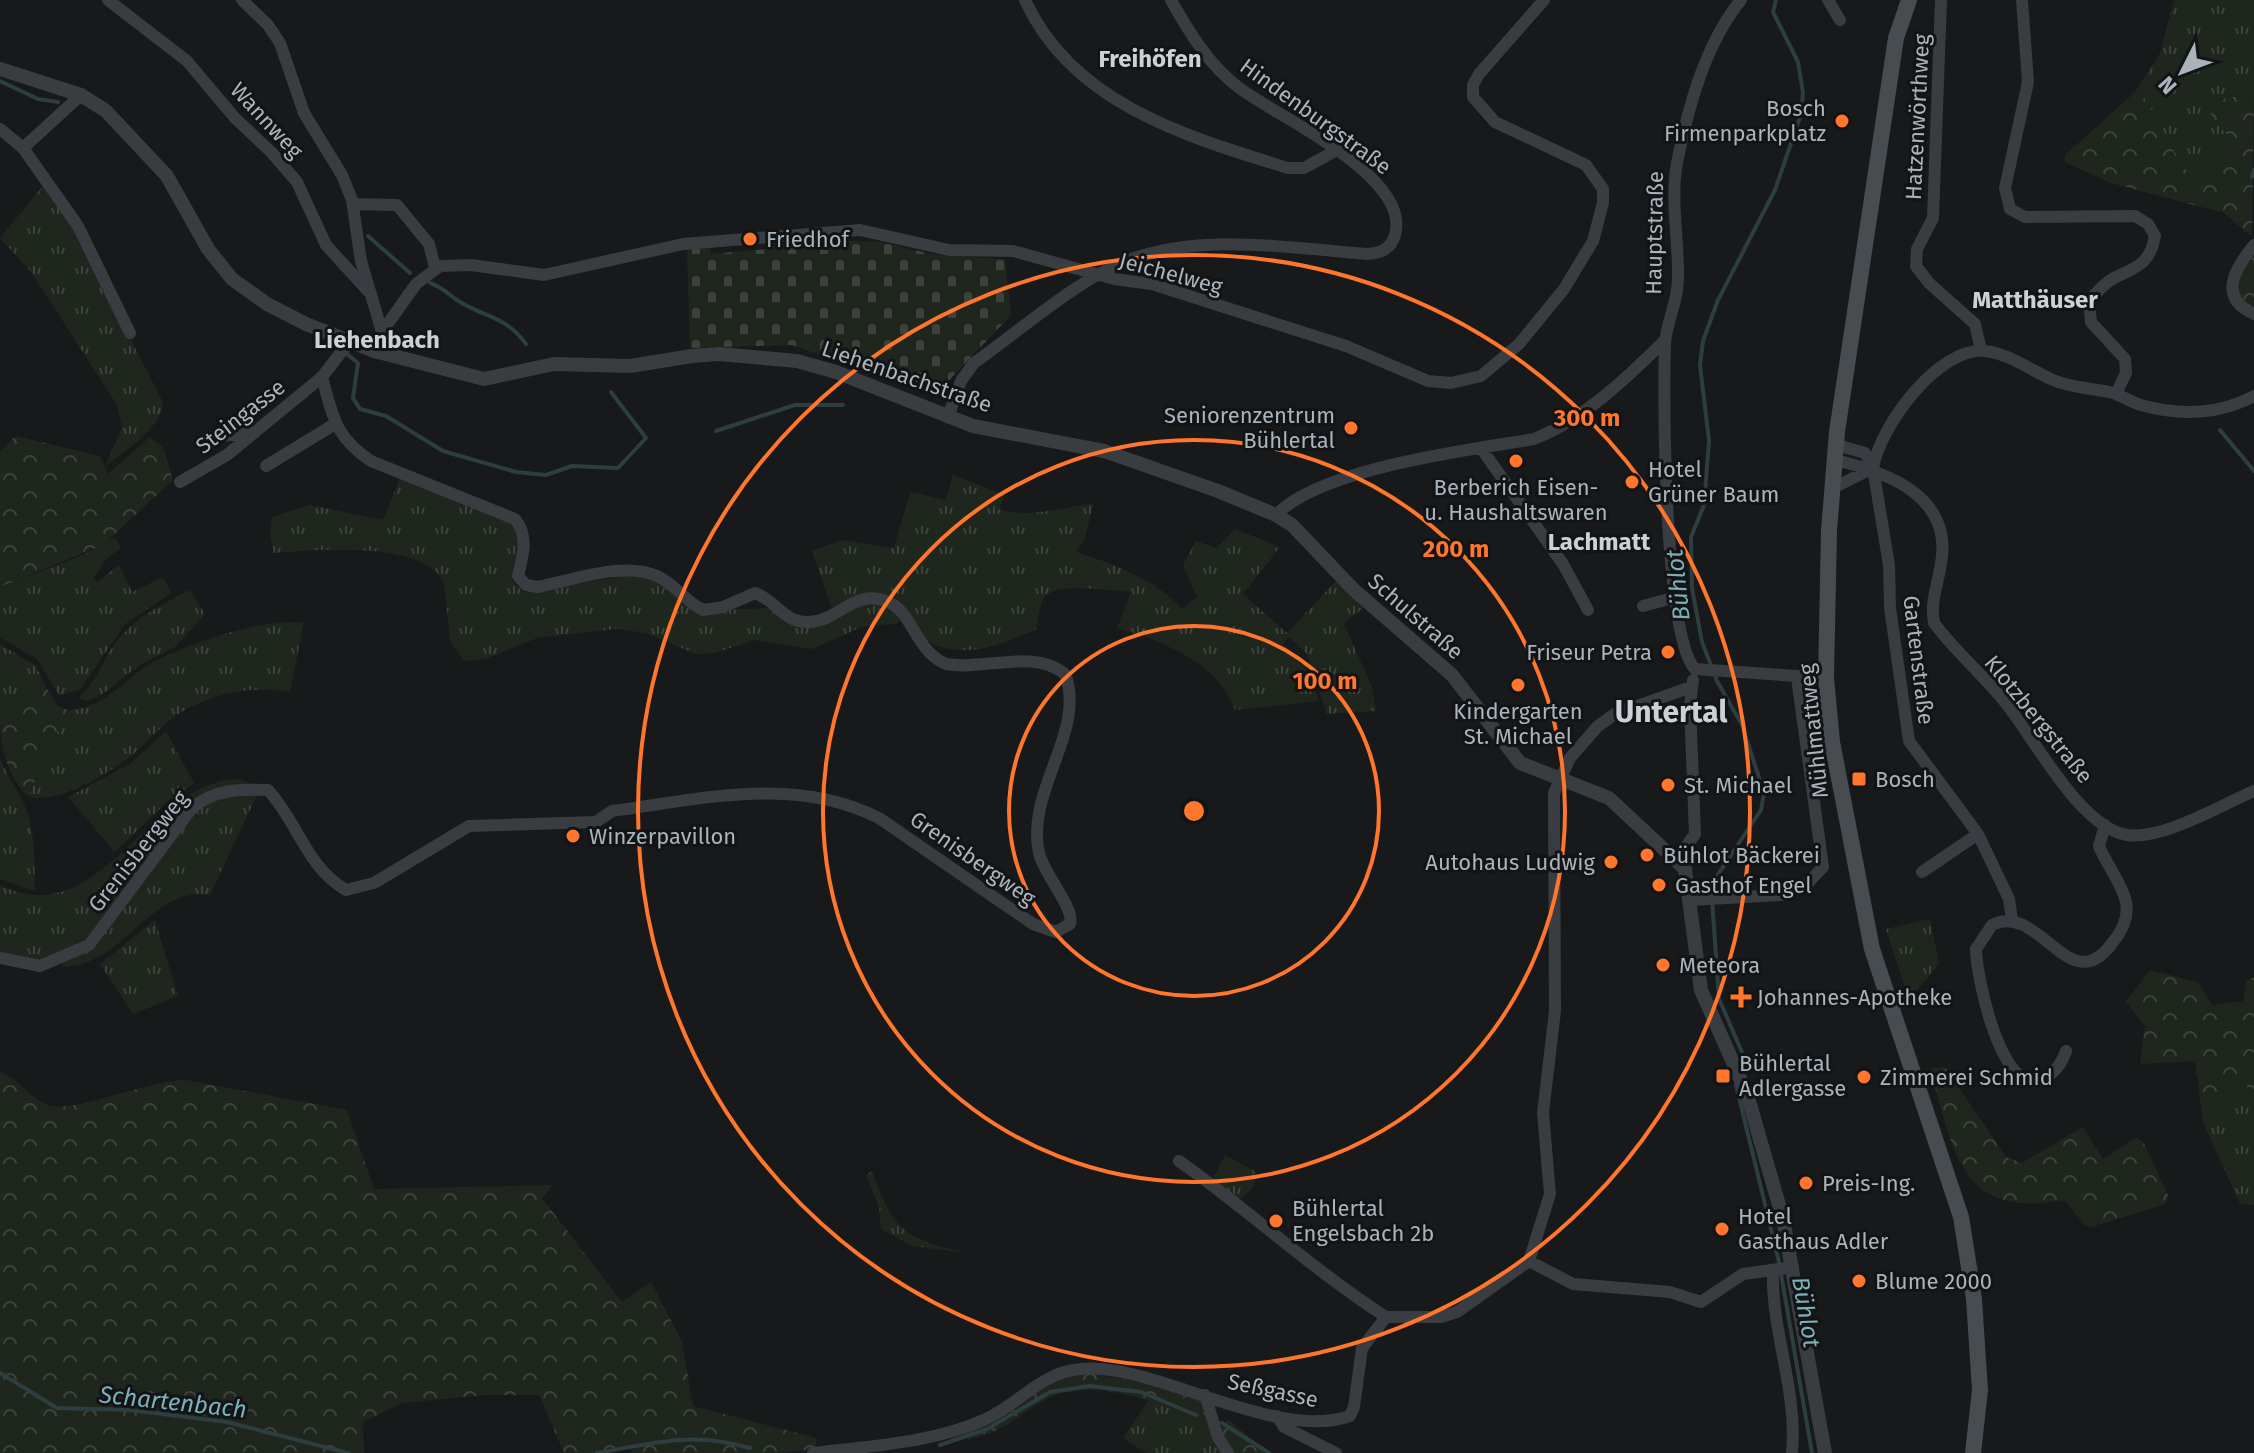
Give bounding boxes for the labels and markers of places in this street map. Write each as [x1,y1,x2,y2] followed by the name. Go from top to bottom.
[1664,95,1826,147] place label: Bosch Firmenparkplatz
[1833,112,1851,130] marker: Bosch Firmenparkplatz
[766,226,851,253] place label: Friedhof
[741,230,759,248] marker: Friedhof
[1164,402,1335,454] place label: Seniorenzentrum Bühlertal
[1342,419,1360,437] marker: Seniorenzentrum Bühlertal
[1507,452,1525,470] marker: Berberich Eisen- u. Haushaltswaren
[1648,456,1779,508] place label: Hotel Grüner Baum
[1623,473,1641,491] marker: Hotel Grüner Baum
[1424,474,1608,526] place label: Berberich Eisen- u. Haushaltswaren
[1526,639,1652,666] place label: Friseur Petra
[1659,643,1677,661] marker: Friseur Petra
[1509,676,1527,694] marker: Kindergarten St. Michael
[1453,698,1583,750] place label: Kindergarten St. Michael
[1875,766,1935,793] place label: Bosch
[1850,770,1868,788] marker: Bosch
[1684,772,1792,799] place label: St. Michael
[1659,776,1677,794] marker: St. Michael
[1180,797,1208,825] centre of rings
[589,823,736,850] place label: Winzerpavillon
[564,827,582,845] marker: Winzerpavillon
[1663,842,1820,869] place label: Bühlot Bäckerei
[1638,846,1656,864] marker: Bühlot Bäckerei
[1425,849,1596,876] place label: Autohaus Ludwig
[1602,853,1620,871] marker: Autohaus Ludwig
[1675,872,1812,899] place label: Gasthof Engel
[1650,876,1668,894] marker: Gasthof Engel
[1679,952,1760,979] place label: Meteora
[1654,956,1672,974] marker: Meteora
[1757,984,1952,1011] place label: Johannes-Apotheke
[1732,988,1750,1006] marker: Johannes-Apotheke
[1739,1050,1846,1102] place label: Bühlertal Adlergasse
[1880,1064,2053,1091] place label: Zimmerei Schmid
[1714,1067,1732,1085] marker: Bühlertal Adlergasse
[1855,1068,1873,1086] marker: Zimmerei Schmid
[1822,1170,1915,1197] place label: Preis-Ing.
[1797,1174,1815,1192] marker: Preis-Ing.
[1292,1195,1434,1247] place label: Bühlertal Engelsbach 2b
[1738,1203,1889,1255] place label: Hotel Gasthaus Adler
[1267,1212,1285,1230] marker: Bühlertal Engelsbach 2b
[1713,1220,1731,1238] marker: Hotel Gasthaus Adler
[1875,1268,1992,1295] place label: Blume 2000
[1850,1272,1868,1290] marker: Blume 2000

